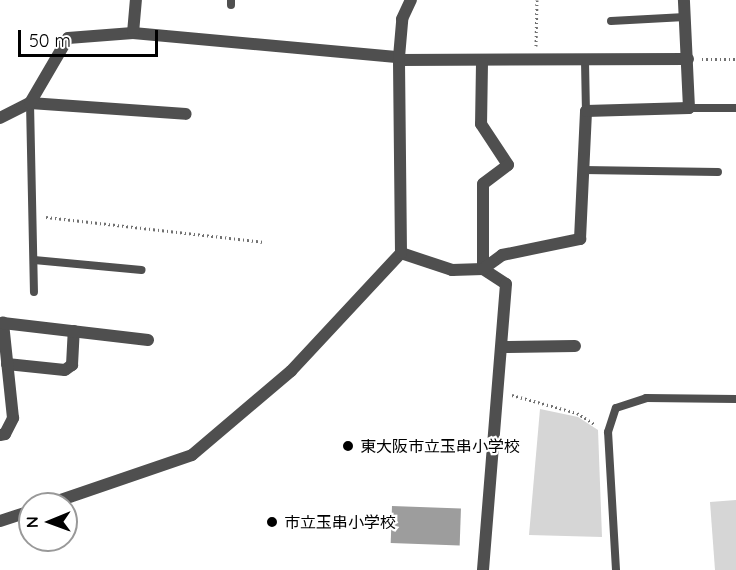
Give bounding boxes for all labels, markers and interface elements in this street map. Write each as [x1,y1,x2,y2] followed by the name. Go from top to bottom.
[21,18,160,56] scale bar
[29,29,71,52] text: 50 m
[360,436,520,456] place label: 東大阪市立玉串小学校
[341,439,355,453] marker: 東大阪市立玉串小学校
[18,492,78,552] north arrow
[284,512,396,532] place label: 市立玉串小学校
[265,515,279,529] marker: 市立玉串小学校
[22,516,42,528] text: N

